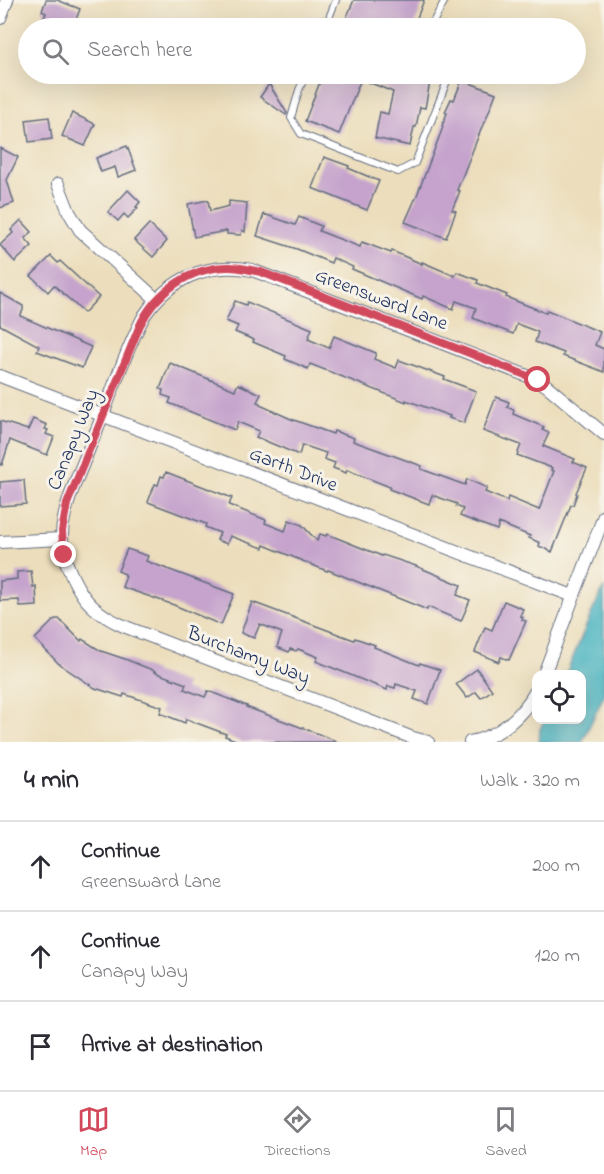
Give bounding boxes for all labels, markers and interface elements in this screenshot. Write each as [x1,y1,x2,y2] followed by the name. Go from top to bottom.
[18,18,586,84] search box
[39,35,72,68] icon: search
[87,35,192,67] text: Search here
[311,262,452,339] street label: Greensward Lane
[524,366,550,392] route start
[41,385,108,495] street label: Canapy Way
[245,440,342,500] street label: Garth Drive
[50,541,76,567] route end
[182,619,314,693] street label: Burchamy Way
[532,670,586,724] map controls
[532,670,586,724] button: locate
[24,762,79,800] text: 4 min
[480,767,580,796] text: Walk · 320 m
[81,836,160,868] text: Continue
[24,850,57,883] icon: ahead
[532,852,580,881] text: 200 m
[81,868,221,897] text: Greensward Lane
[81,926,160,958] text: Continue
[24,940,57,973] icon: ahead
[535,942,580,971] text: 120 m
[81,958,188,987] text: Canapy Way
[24,1030,57,1063] icon: arrive
[81,1030,263,1062] text: Arrive at destination
[77,1103,110,1163] tab: Map
[264,1103,331,1163] tab: Directions
[485,1103,527,1163] tab: Saved

